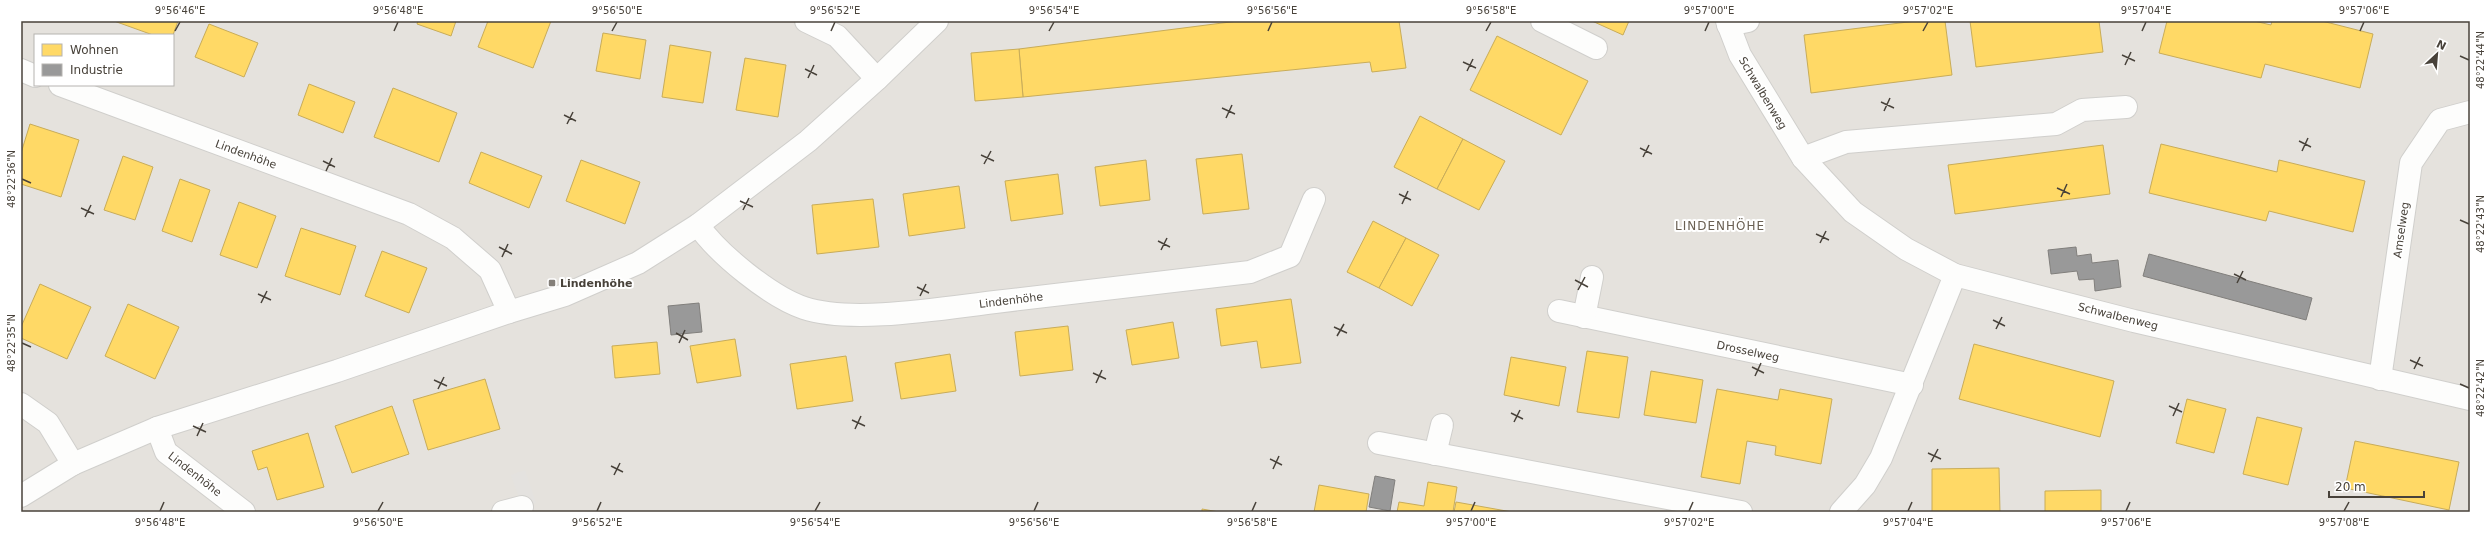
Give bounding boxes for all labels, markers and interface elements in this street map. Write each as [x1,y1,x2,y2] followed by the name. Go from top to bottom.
[155,5,205,16] text: 9°56'46"E
[373,5,423,16] text: 9°56'48"E
[592,5,642,16] text: 9°56'50"E
[810,5,860,16] text: 9°56'52"E
[1029,5,1079,16] text: 9°56'54"E
[1247,5,1297,16] text: 9°56'56"E
[1466,5,1516,16] text: 9°56'58"E
[1684,5,1734,16] text: 9°57'00"E
[1903,5,1953,16] text: 9°57'02"E
[2121,5,2171,16] text: 9°57'04"E
[2339,5,2389,16] text: 9°57'06"E
[2475,31,2486,89] text: 48°22'44"N
[34,34,174,86] legend
[2417,34,2457,74] north arrow
[2434,38,2448,53] text: N
[70,43,119,57] text: Wohnen
[1736,55,1789,132] street label: Schwalbenweg
[70,63,123,77] text: Industrie
[213,137,278,172] street label: Lindenhöhe
[6,150,17,208] text: 48°22'36"N
[2475,195,2486,253] text: 48°22'43"N
[2391,201,2412,259] street label: Amselweg
[1675,217,1765,233] district label: LINDENHÖHE
[560,277,632,290] place label: Lindenhöhe
[547,278,557,288] marker: Lindenhöhe
[978,290,1044,311] street label: Lindenhöhe
[2076,300,2159,333] street label: Schwalbenweg
[6,314,17,372] text: 48°22'35"N
[1715,339,1780,364] street label: Drosselweg
[2475,359,2486,417] text: 48°22'42"N
[165,449,224,499] street label: Lindenhöhe
[2329,473,2424,499] scale bar
[2335,480,2366,494] text: 20 m
[135,517,185,528] text: 9°56'48"E
[353,517,403,528] text: 9°56'50"E
[572,517,622,528] text: 9°56'52"E
[790,517,840,528] text: 9°56'54"E
[1009,517,1059,528] text: 9°56'56"E
[1227,517,1277,528] text: 9°56'58"E
[1446,517,1496,528] text: 9°57'00"E
[1664,517,1714,528] text: 9°57'02"E
[1883,517,1933,528] text: 9°57'04"E
[2101,517,2151,528] text: 9°57'06"E
[2319,517,2369,528] text: 9°57'08"E

